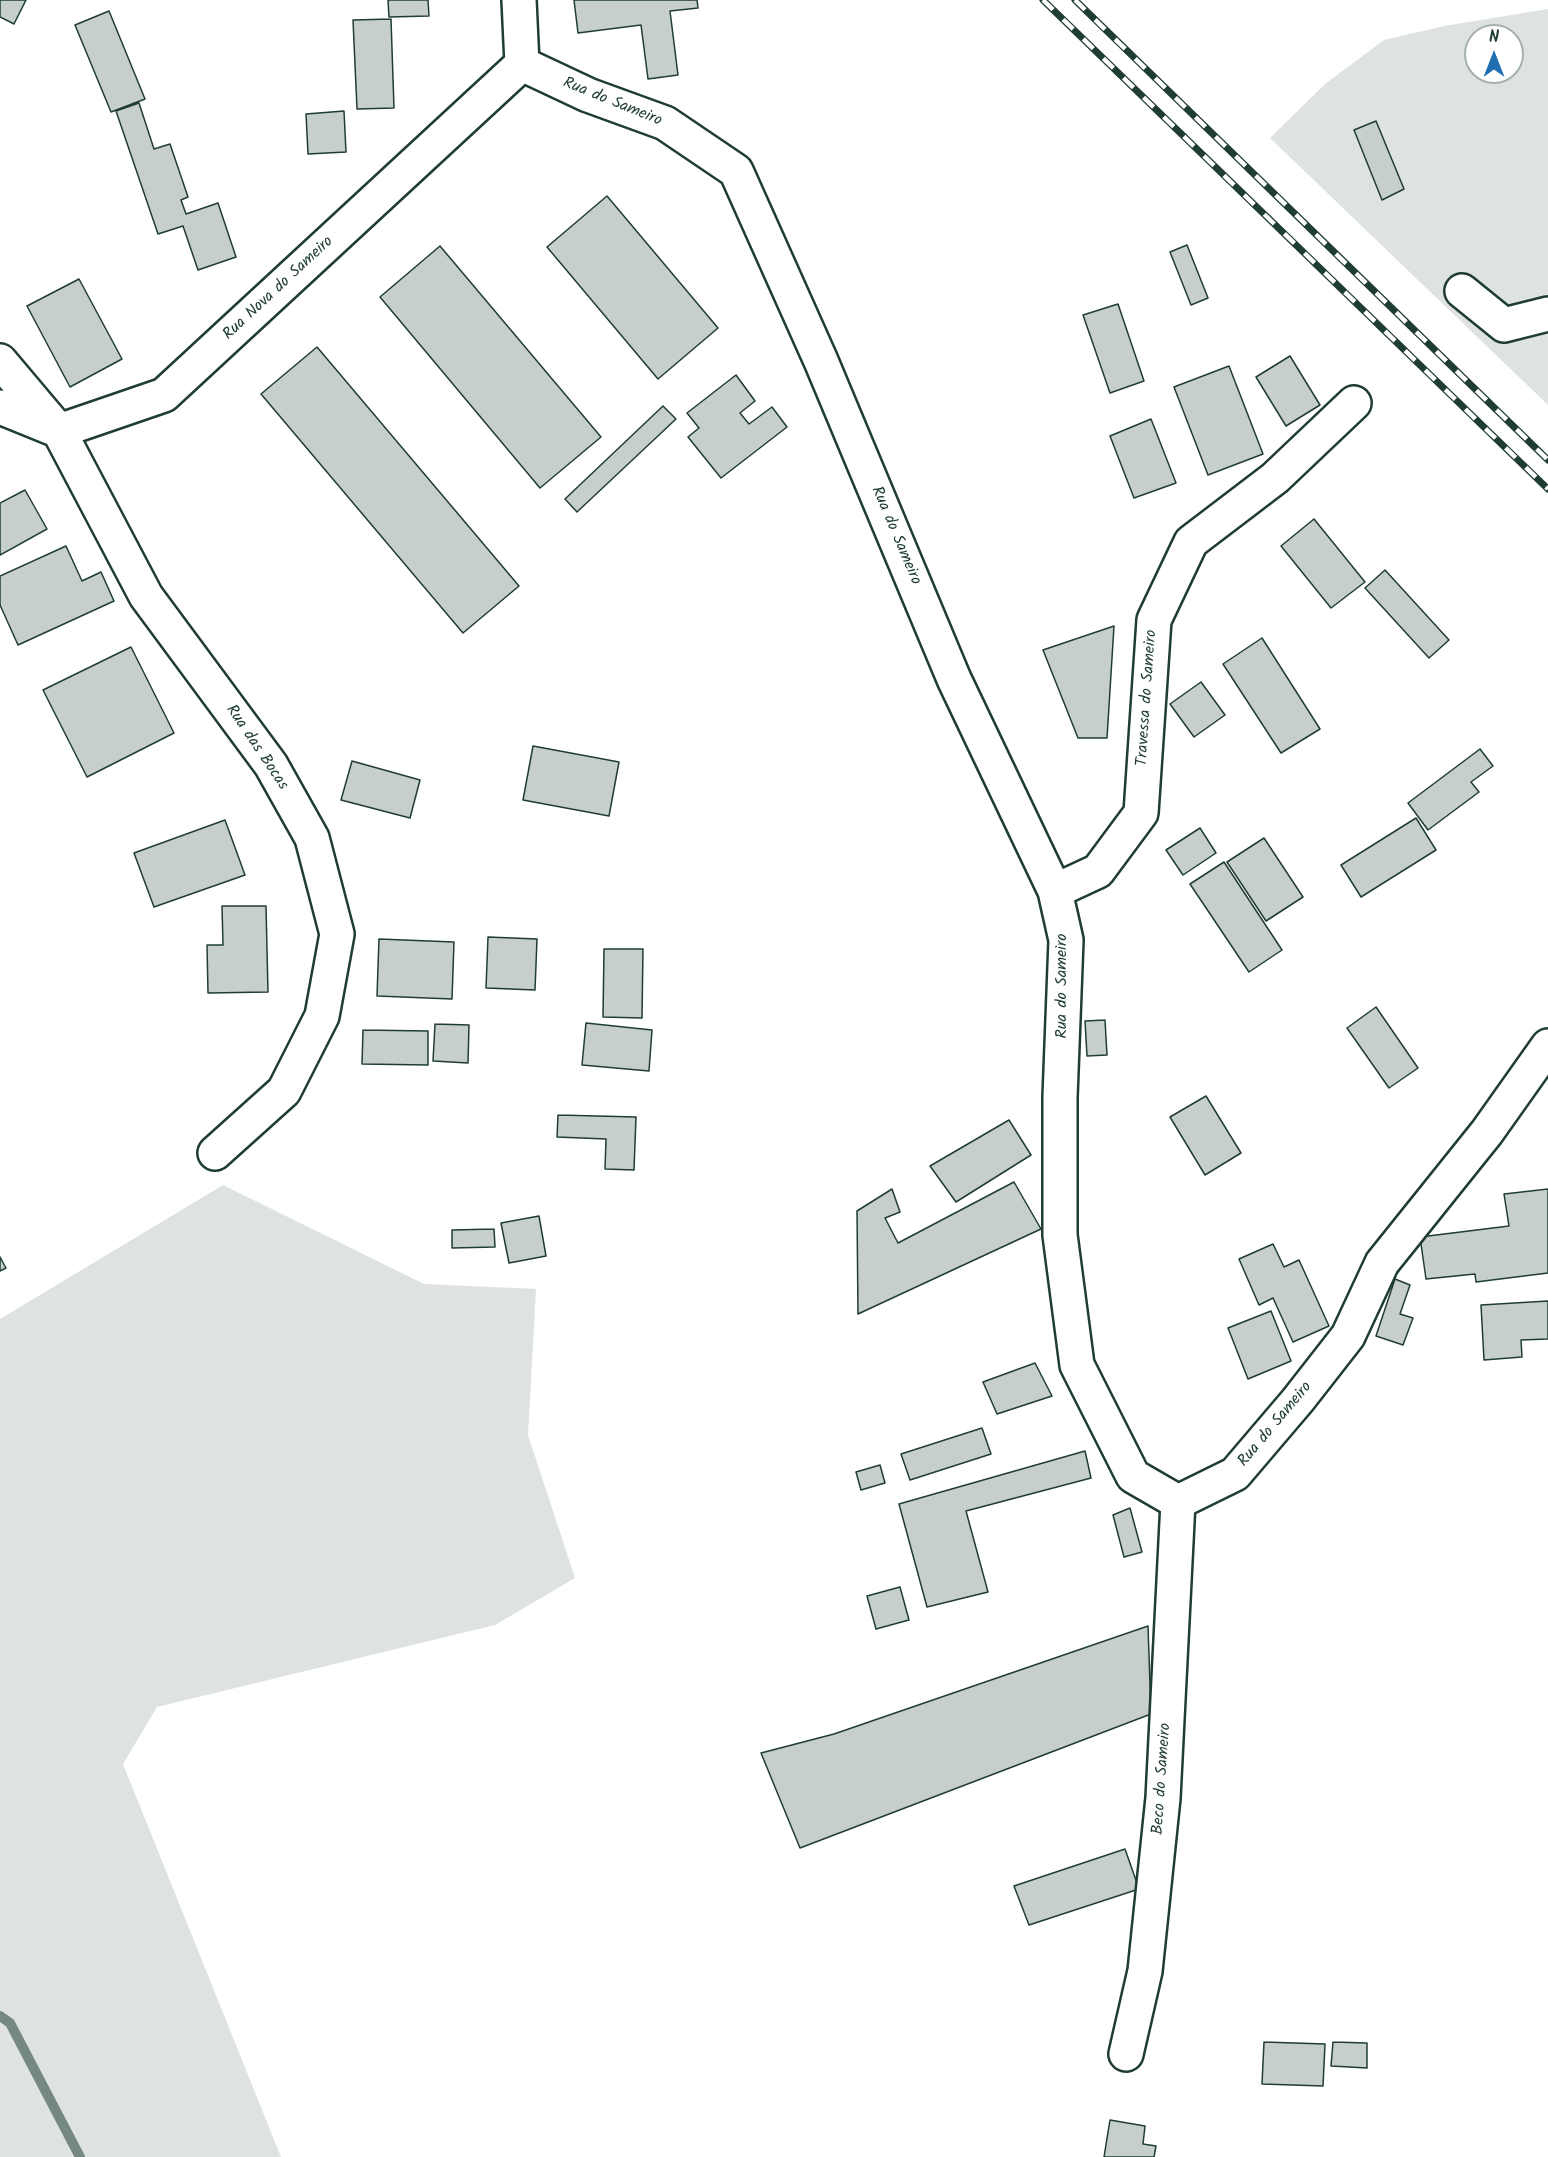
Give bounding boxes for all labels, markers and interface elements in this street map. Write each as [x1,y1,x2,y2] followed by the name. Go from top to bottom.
[1464,24,1524,84] north arrow
[1489,25,1499,50] text: N
[560,74,664,132] street label: Rua do Sameiro
[220,233,338,345] street label: Rua Nova do Sameiro
[866,484,924,588] street label: Rua do Sameiro
[1134,629,1162,767] street label: Travessa do Sameiro
[220,702,292,794] street label: Rua das Bocas
[1053,934,1073,1038] street label: Rua do Sameiro
[1235,1379,1317,1471] street label: Rua do Sameiro
[1150,1722,1176,1836] street label: Beco do Sameiro

